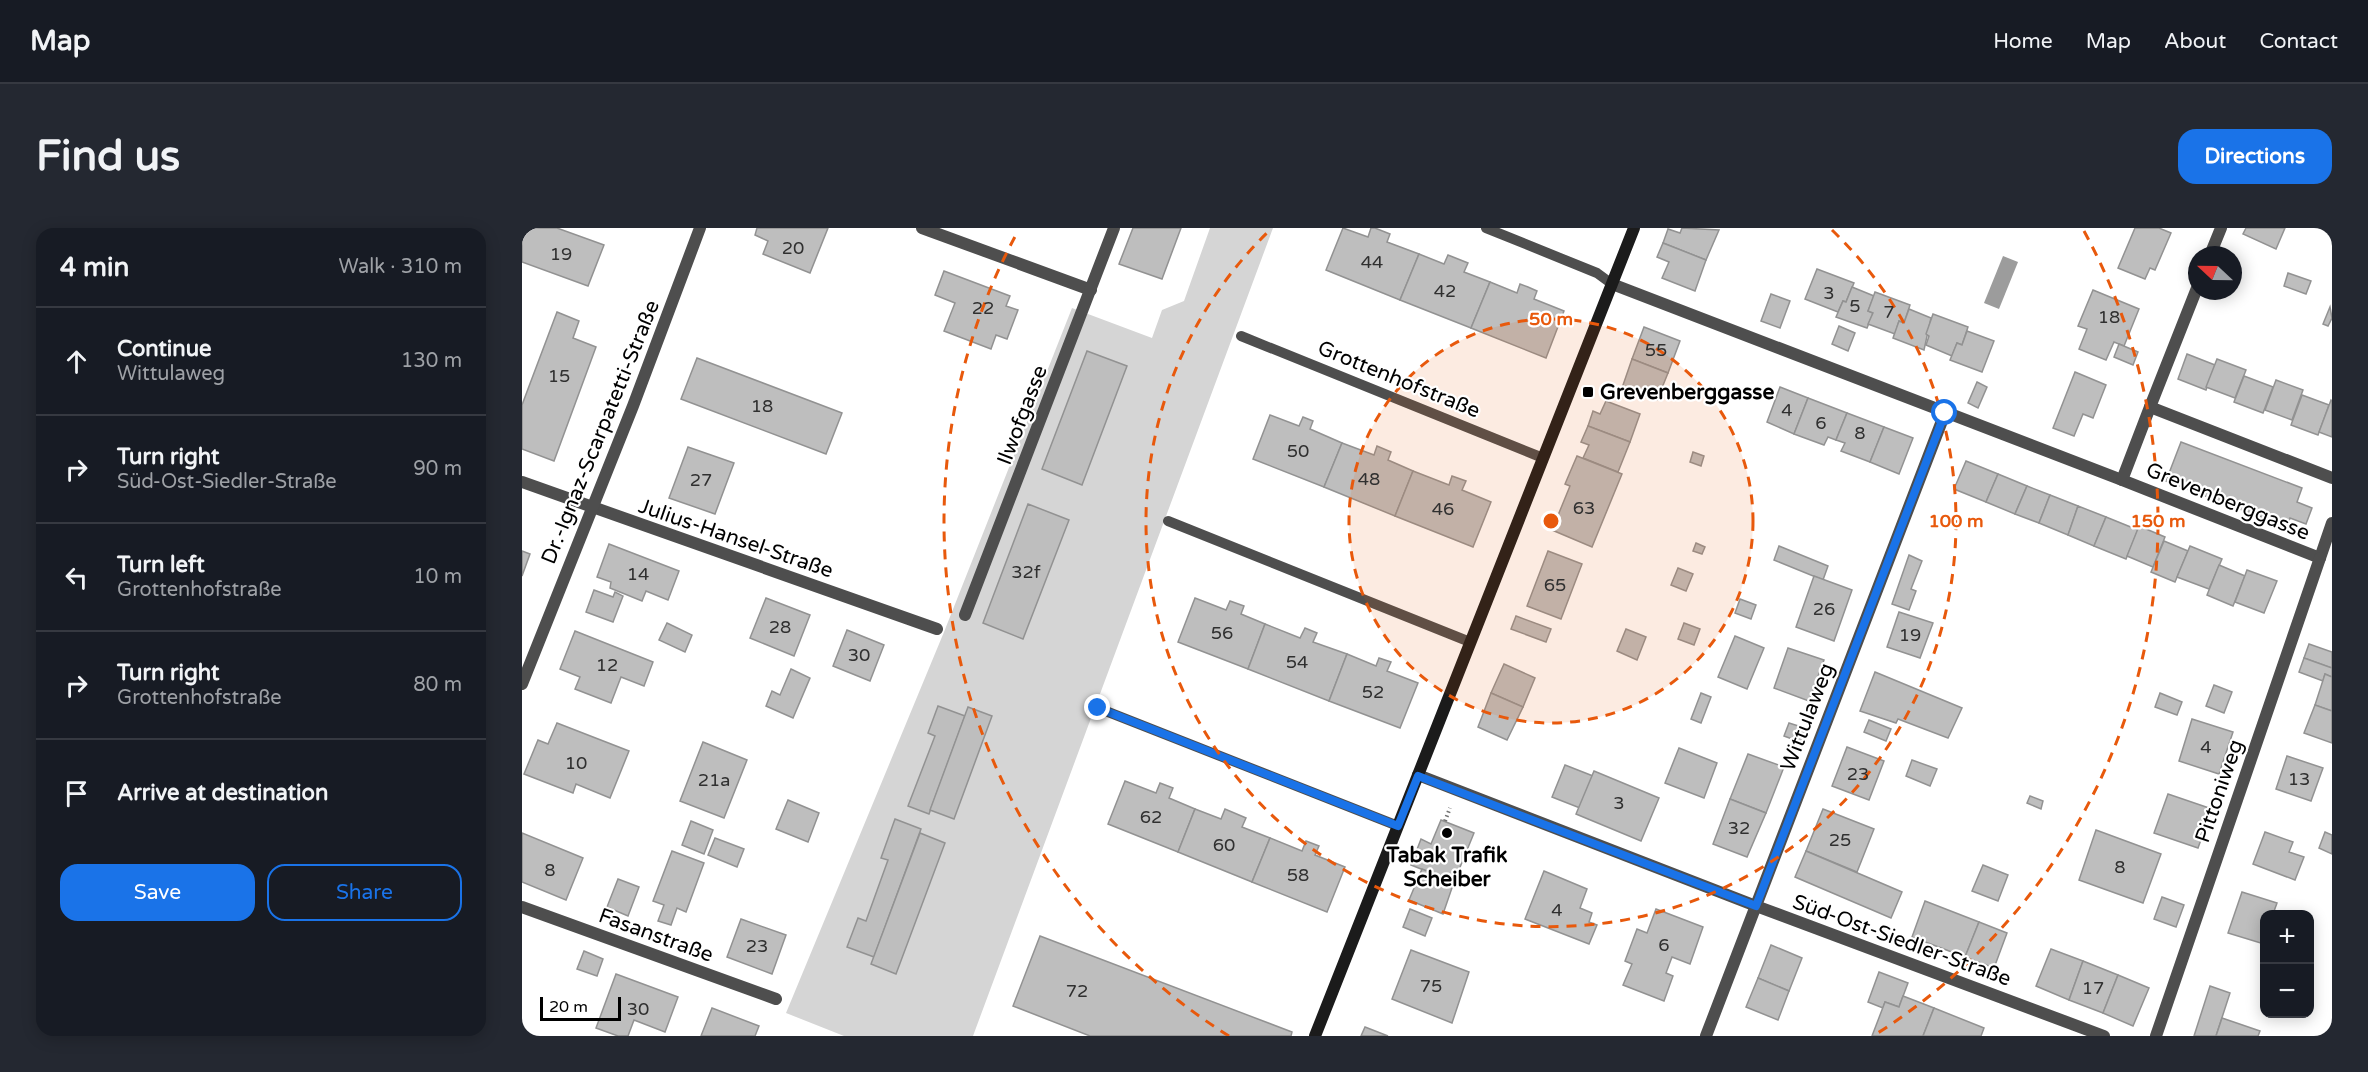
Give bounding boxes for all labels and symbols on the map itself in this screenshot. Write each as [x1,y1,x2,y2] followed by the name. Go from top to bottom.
[782,237,804,259] house number: 20
[550,243,572,265] house number: 19
[2188,246,2242,300] north arrow
[1361,251,1383,273] house number: 44
[1434,280,1456,302] house number: 42
[1823,282,1835,304] house number: 3
[1849,295,1861,317] house number: 5
[536,297,665,568] street label: Dr.-Ignaz-Scarpatetti-Straße
[972,297,994,319] house number: 22
[1883,301,1895,323] house number: 7
[2098,306,2120,328] house number: 18
[1529,308,1573,330] text: 50 m
[1314,335,1484,423] street label: Grottenhofstraße
[1645,339,1667,361] house number: 55
[992,362,1053,469] street label: Ilwofgasse
[548,365,570,387] house number: 15
[1600,380,1774,405] place label: Grevenberggasse
[1581,385,1595,399] marker: Grevenberggasse
[751,395,773,417] house number: 18
[1781,399,1793,421] house number: 4
[1931,399,1957,425] route start
[1815,412,1827,434] house number: 6
[1854,422,1866,444] house number: 8
[1287,440,1309,462] house number: 50
[2142,457,2313,546] street label: Grevenberggasse
[1358,468,1380,490] house number: 48
[690,469,712,491] house number: 27
[635,493,836,584] street label: Julius-Hansel-Straße
[1573,497,1595,519] house number: 63
[1432,498,1454,520] house number: 46
[1928,510,1984,532] text: 100 m
[2130,510,2186,532] text: 150 m
[1541,511,1561,531] centre of rings
[1011,561,1041,583] house number: 32f
[627,563,649,585] house number: 14
[1544,574,1566,596] house number: 65
[1813,598,1835,620] house number: 26
[769,616,791,638] house number: 28
[1211,622,1233,644] house number: 56
[1899,624,1921,646] house number: 19
[848,644,870,666] house number: 30
[1286,651,1308,673] house number: 54
[596,654,618,676] house number: 12
[1775,660,1839,775] street label: Wittulaweg
[1362,681,1384,703] house number: 52
[1084,694,1110,720] route end
[2190,736,2249,846] street label: Pittoniweg
[2200,736,2212,758] house number: 4
[565,752,587,774] house number: 10
[1847,763,1869,785] house number: 23
[2288,768,2310,790] house number: 13
[698,769,730,791] house number: 21a
[1613,792,1625,814] house number: 3
[1140,806,1162,828] house number: 62
[1728,817,1750,839] house number: 32
[1440,826,1454,840] marker: Tabak Trafik Scheiber
[1829,829,1851,851] house number: 25
[1213,834,1235,856] house number: 60
[1386,843,1508,892] place label: Tabak Trafik Scheiber
[2114,856,2126,878] house number: 8
[544,859,556,881] house number: 8
[1287,864,1309,886] house number: 58
[1789,889,2015,992] street label: Süd-Ost-Siedler-Straße
[1551,899,1563,921] house number: 4
[595,903,717,968] street label: Fasanstraße
[1658,934,1670,956] house number: 6
[746,935,768,957] house number: 23
[1420,975,1442,997] house number: 75
[2082,977,2104,999] house number: 17
[1066,980,1088,1002] house number: 72
[540,994,621,1022] scale bar
[627,998,649,1020] house number: 30

